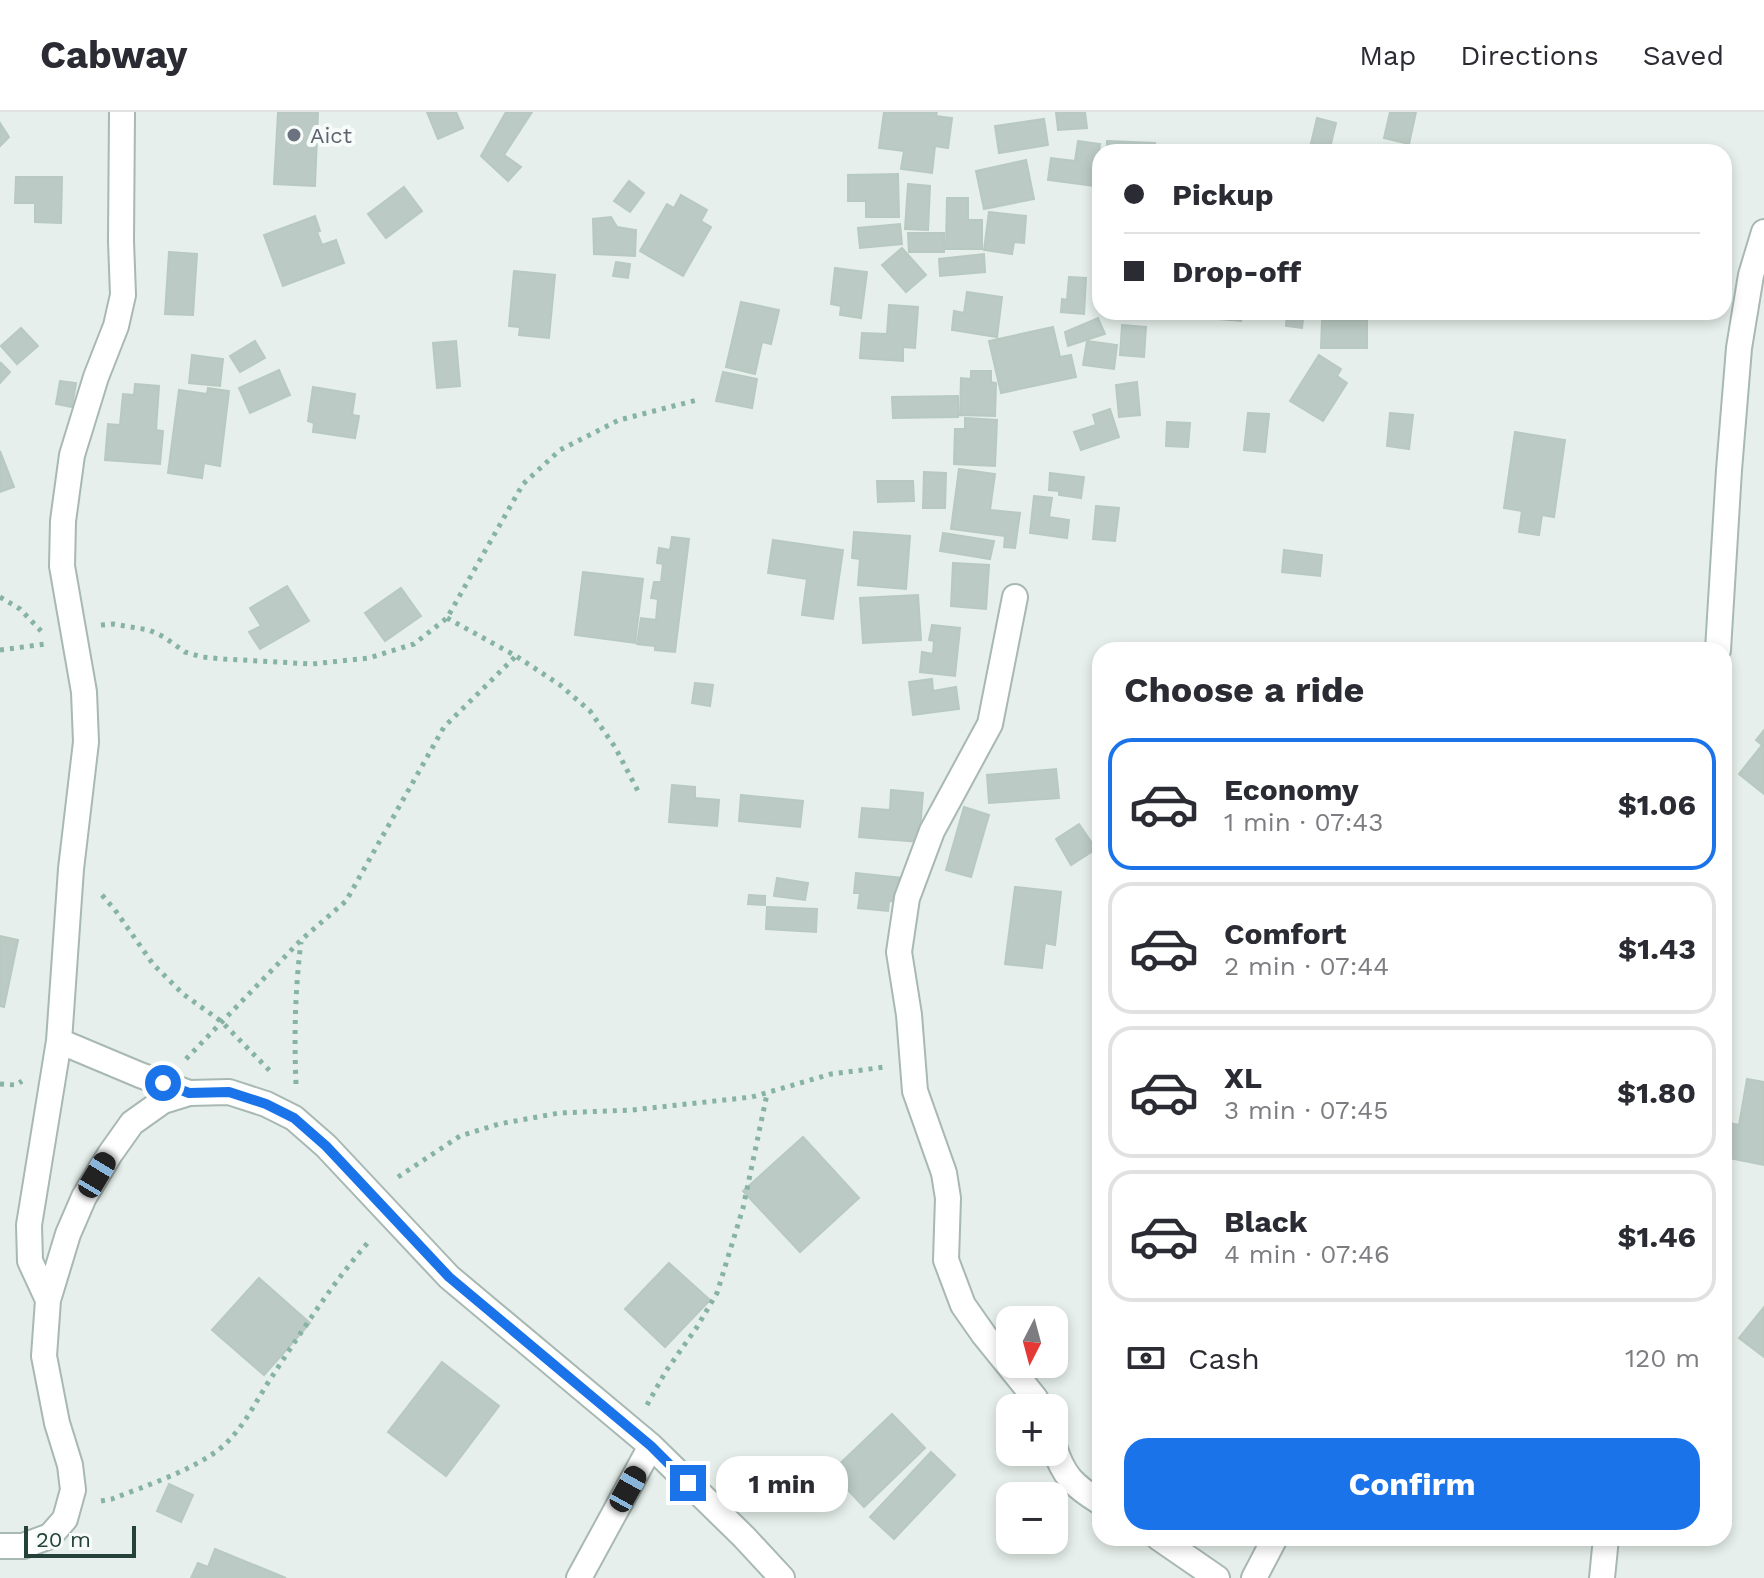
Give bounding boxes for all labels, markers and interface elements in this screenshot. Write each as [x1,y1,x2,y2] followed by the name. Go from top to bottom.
[40,33,187,77] text: Cabway
[1359,39,1416,72] text: Map
[1460,39,1599,72] text: Directions
[1643,39,1724,72] text: Saved
[310,123,352,148] place label: Aict
[285,126,303,144] marker: Aict
[1172,177,1274,212] text: Pickup
[1172,254,1301,289] text: Drop-off
[1124,669,1364,711] text: Choose a ride
[1128,768,1200,840] icon: car
[1224,772,1359,807] text: Economy
[1618,787,1696,822] text: $1.06
[1224,807,1383,837] text: 1 min · 07:43
[1128,912,1200,984] icon: car
[1224,916,1346,951] text: Comfort
[1618,931,1696,966] text: $1.43
[1224,951,1389,981] text: 2 min · 07:44
[1128,1056,1200,1128] icon: car
[1224,1060,1262,1095] text: XL
[145,1065,181,1101] route start
[1617,1075,1696,1110] text: $1.80
[1224,1095,1388,1125] text: 3 min · 07:45
[74,1148,120,1202] car
[1128,1200,1200,1272] icon: car
[1224,1204,1308,1239] text: Black
[1617,1219,1696,1254] text: $1.46
[1224,1239,1390,1269] text: 4 min · 07:46
[996,1306,1068,1378] north arrow
[996,1306,1068,1554] map controls
[1124,1336,1168,1380] icon: cash
[1188,1341,1260,1376] text: Cash
[1625,1343,1700,1373] text: 120 m
[996,1394,1068,1466] button: +
[1124,1438,1700,1530] button: Confirm
[716,1455,848,1511] callout: 1 min
[606,1462,650,1516] car
[670,1465,706,1501] route end
[749,1469,815,1499] text: 1 min
[996,1482,1068,1554] button: −
[24,1522,136,1558] scale bar
[36,1527,91,1552] text: 20 m

